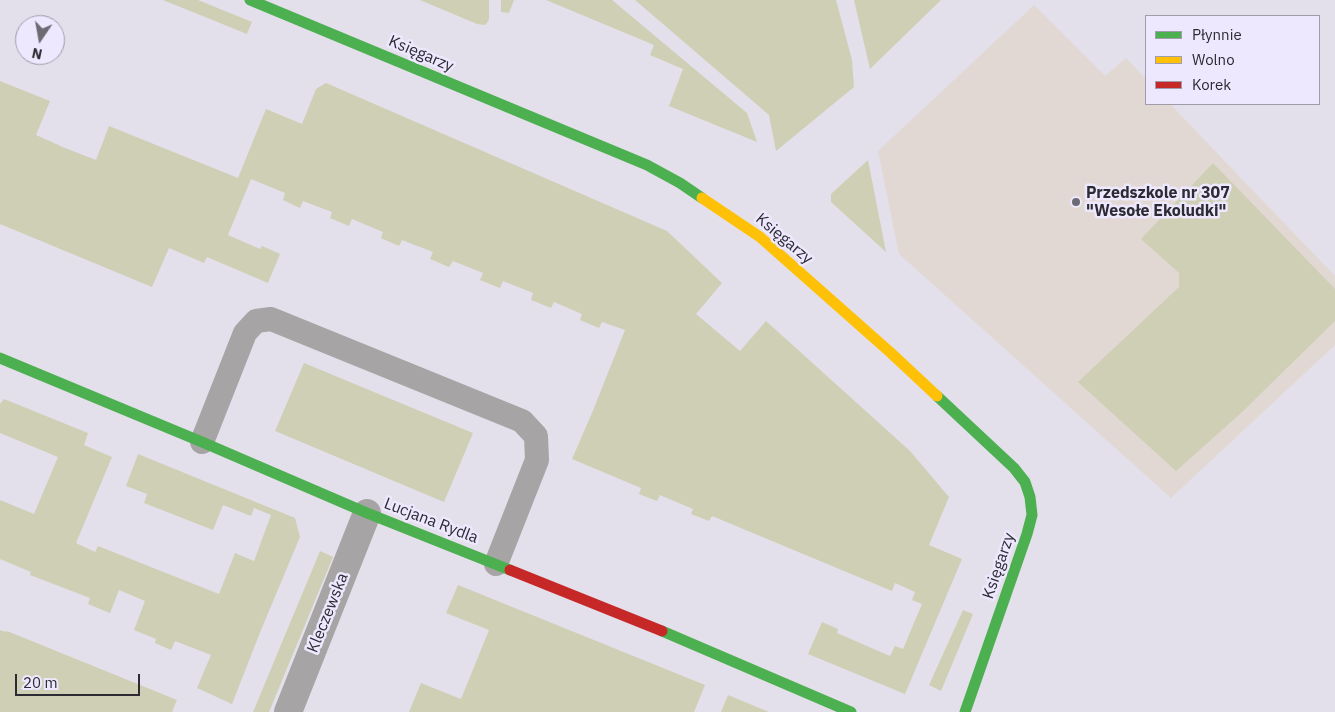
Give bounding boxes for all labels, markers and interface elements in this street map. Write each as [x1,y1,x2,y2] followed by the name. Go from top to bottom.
[15,15,65,65] north arrow
[1145,15,1320,105] legend
[1192,25,1242,44] text: Płynnie
[386,32,456,76] street label: Księgarzy
[30,44,44,64] text: N
[1192,50,1235,69] text: Wolno
[1192,75,1231,94] text: Korek
[1086,183,1230,221] place label: Przedszkole nr 307 "Wesołe Ekoludki"
[1070,196,1082,208] marker: Przedszkole nr 307 "Wesołe Ekoludki"
[751,209,817,269] street label: Księgarzy
[381,494,481,548] street label: Lucjana Rydla
[979,530,1019,602] street label: Księgarzy
[303,570,353,656] street label: Kleczewska
[18,664,142,696] scale bar
[23,673,58,692] text: 20 m

